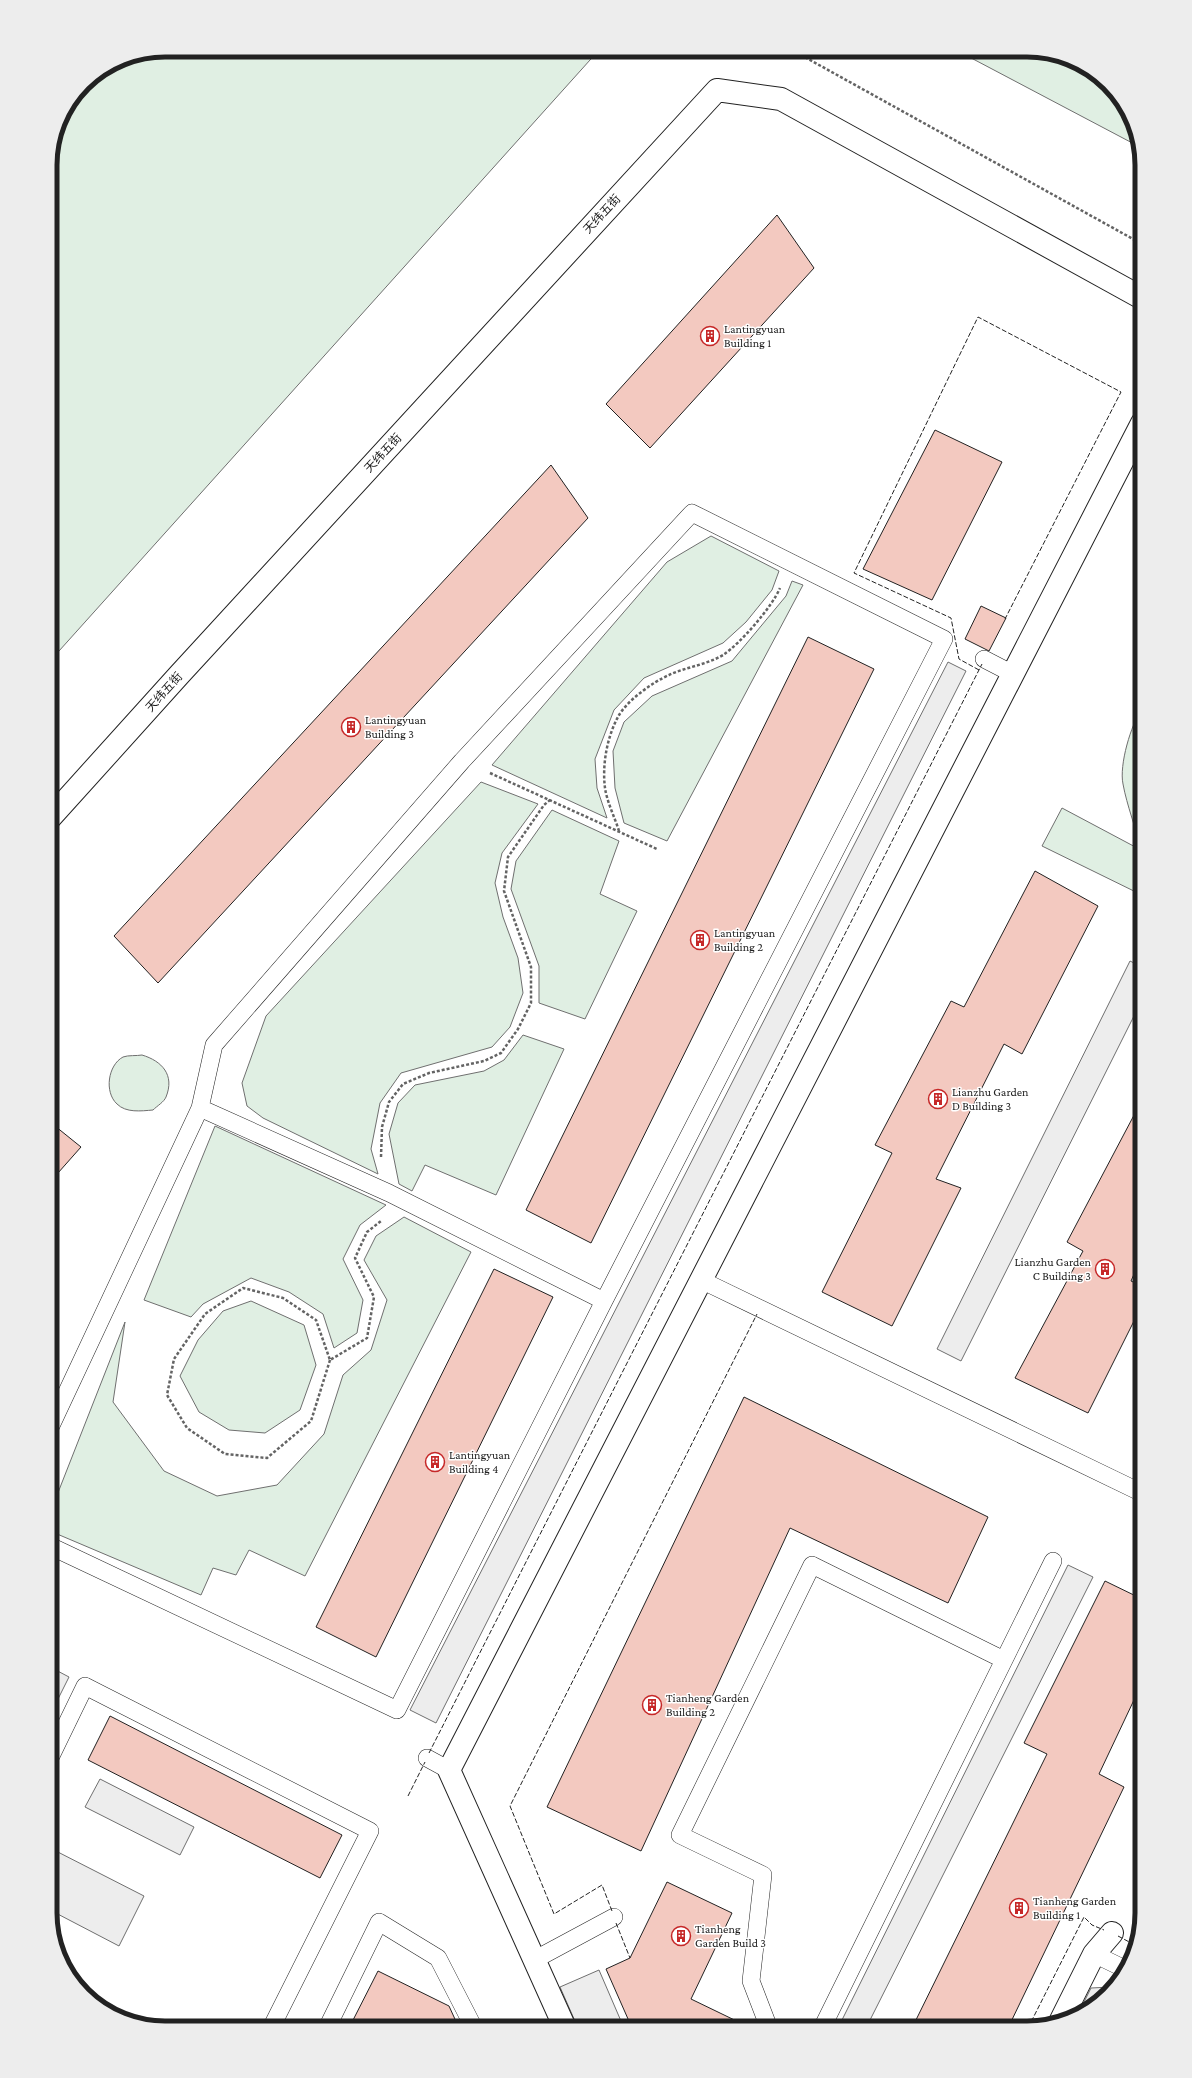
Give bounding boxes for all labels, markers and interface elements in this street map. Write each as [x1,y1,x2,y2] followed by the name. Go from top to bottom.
[581,192,623,236] street label: 天纬五街
[724,322,786,350] place label: Lantingyuan Building 1
[699,325,721,347] building icon: Lantingyuan Building 1
[362,431,404,475] street label: 天纬五街
[143,669,185,715] street label: 天纬五街
[365,713,427,741] place label: Lantingyuan Building 3
[340,716,362,738] building icon: Lantingyuan Building 3
[714,926,776,954] place label: Lantingyuan Building 2
[689,929,711,951] building icon: Lantingyuan Building 2
[952,1085,1029,1113] place label: Lianzhu Garden D Building 3
[927,1088,949,1110] building icon: Lianzhu Garden D Building 3
[1015,1255,1092,1283] place label: Lianzhu Garden C Building 3
[1094,1258,1116,1280] building icon: Lianzhu Garden C Building 3
[449,1448,511,1476] place label: Lantingyuan Building 4
[424,1451,446,1473] building icon: Lantingyuan Building 4
[666,1691,750,1719] place label: Tianheng Garden Building 2
[641,1694,663,1716] building icon: Tianheng Garden Building 2
[1033,1894,1117,1922] place label: Tianheng Garden Building 1
[1008,1897,1030,1919] building icon: Tianheng Garden Building 1
[695,1922,766,1950] place label: Tianheng Garden Build 3
[670,1925,692,1947] building icon: Tianheng Garden Build 3

